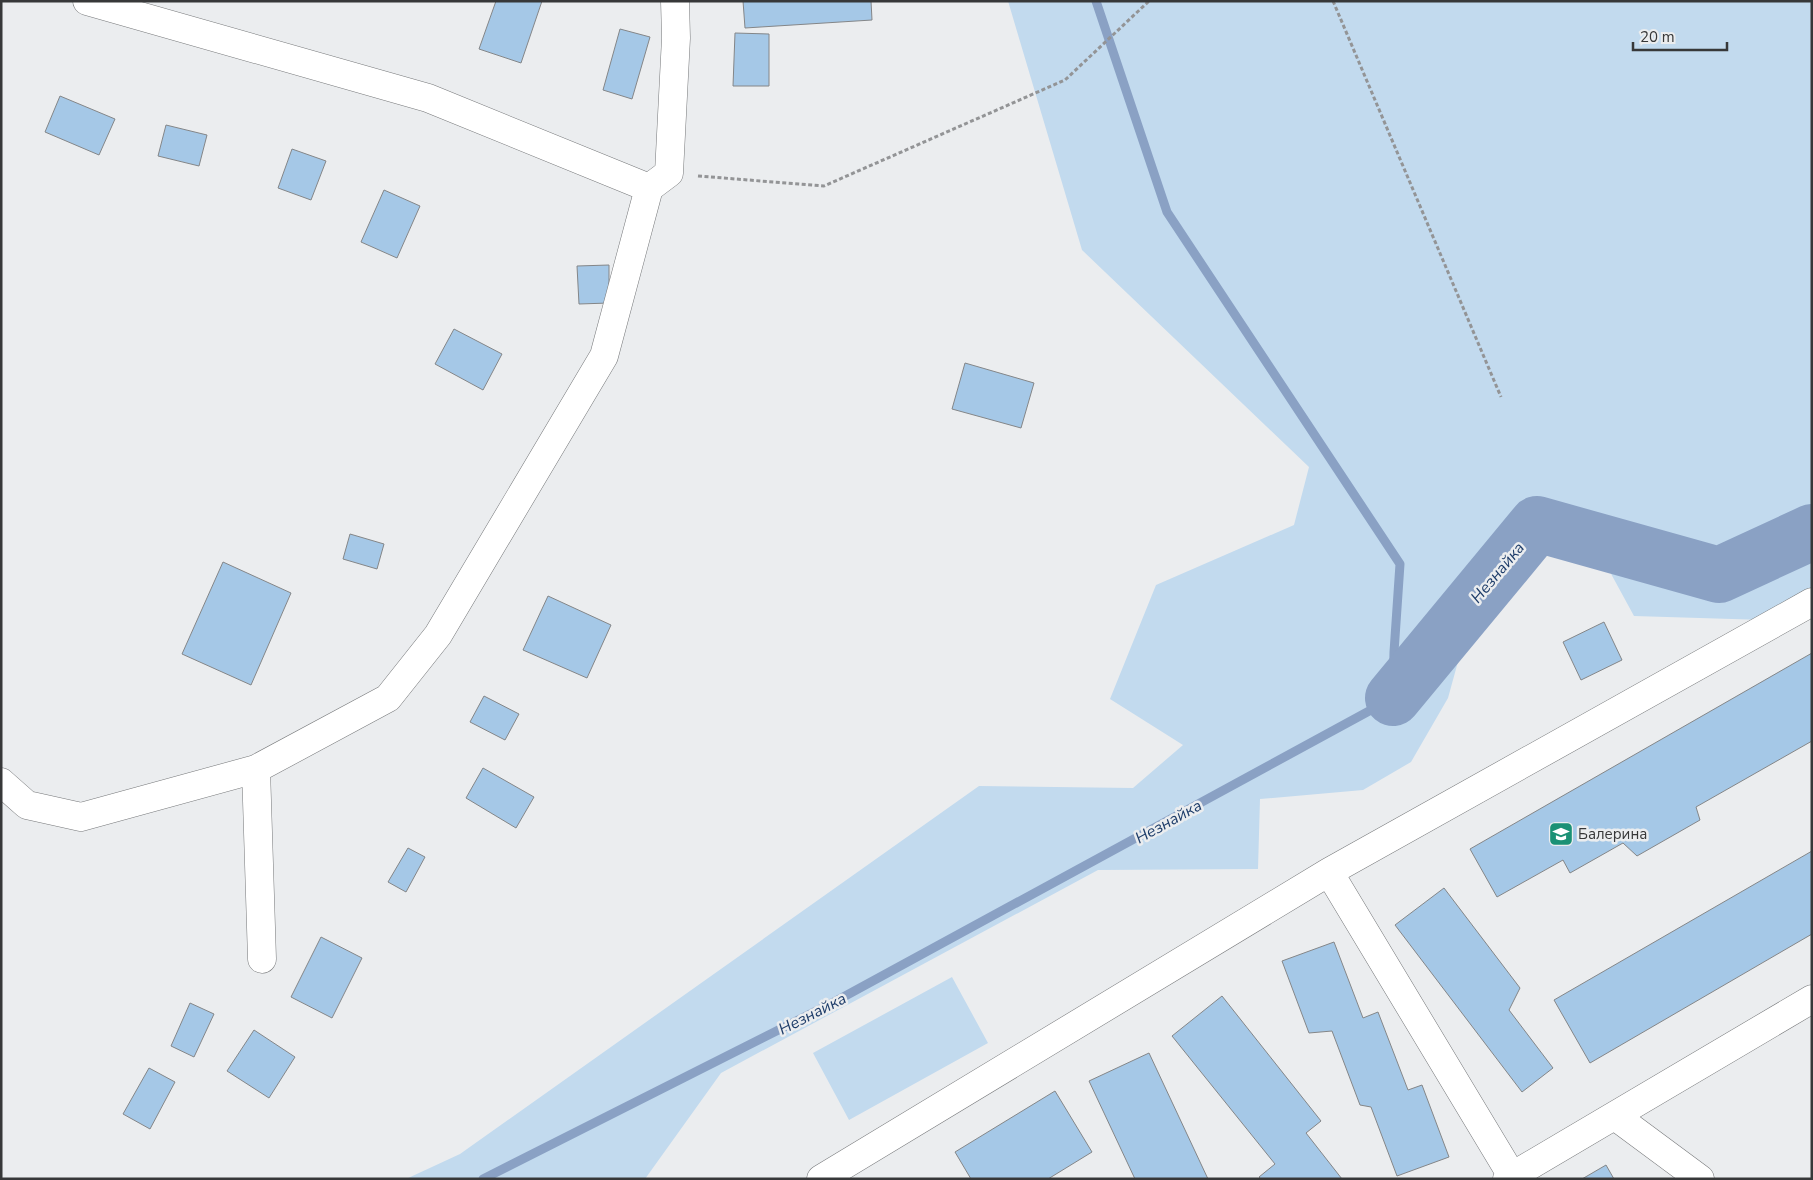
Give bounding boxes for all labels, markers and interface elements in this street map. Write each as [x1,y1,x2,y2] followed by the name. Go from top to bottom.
[1633,20,1727,52] scale bar
[1640,27,1675,47] text: 20 m
[1466,538,1530,608] water label: Незнайка
[1131,795,1206,849] water label: Незнайка
[1548,821,1574,847] school or university icon: Балерина
[1578,824,1647,844] place label: Балерина
[775,987,850,1040] water label: Незнайка

